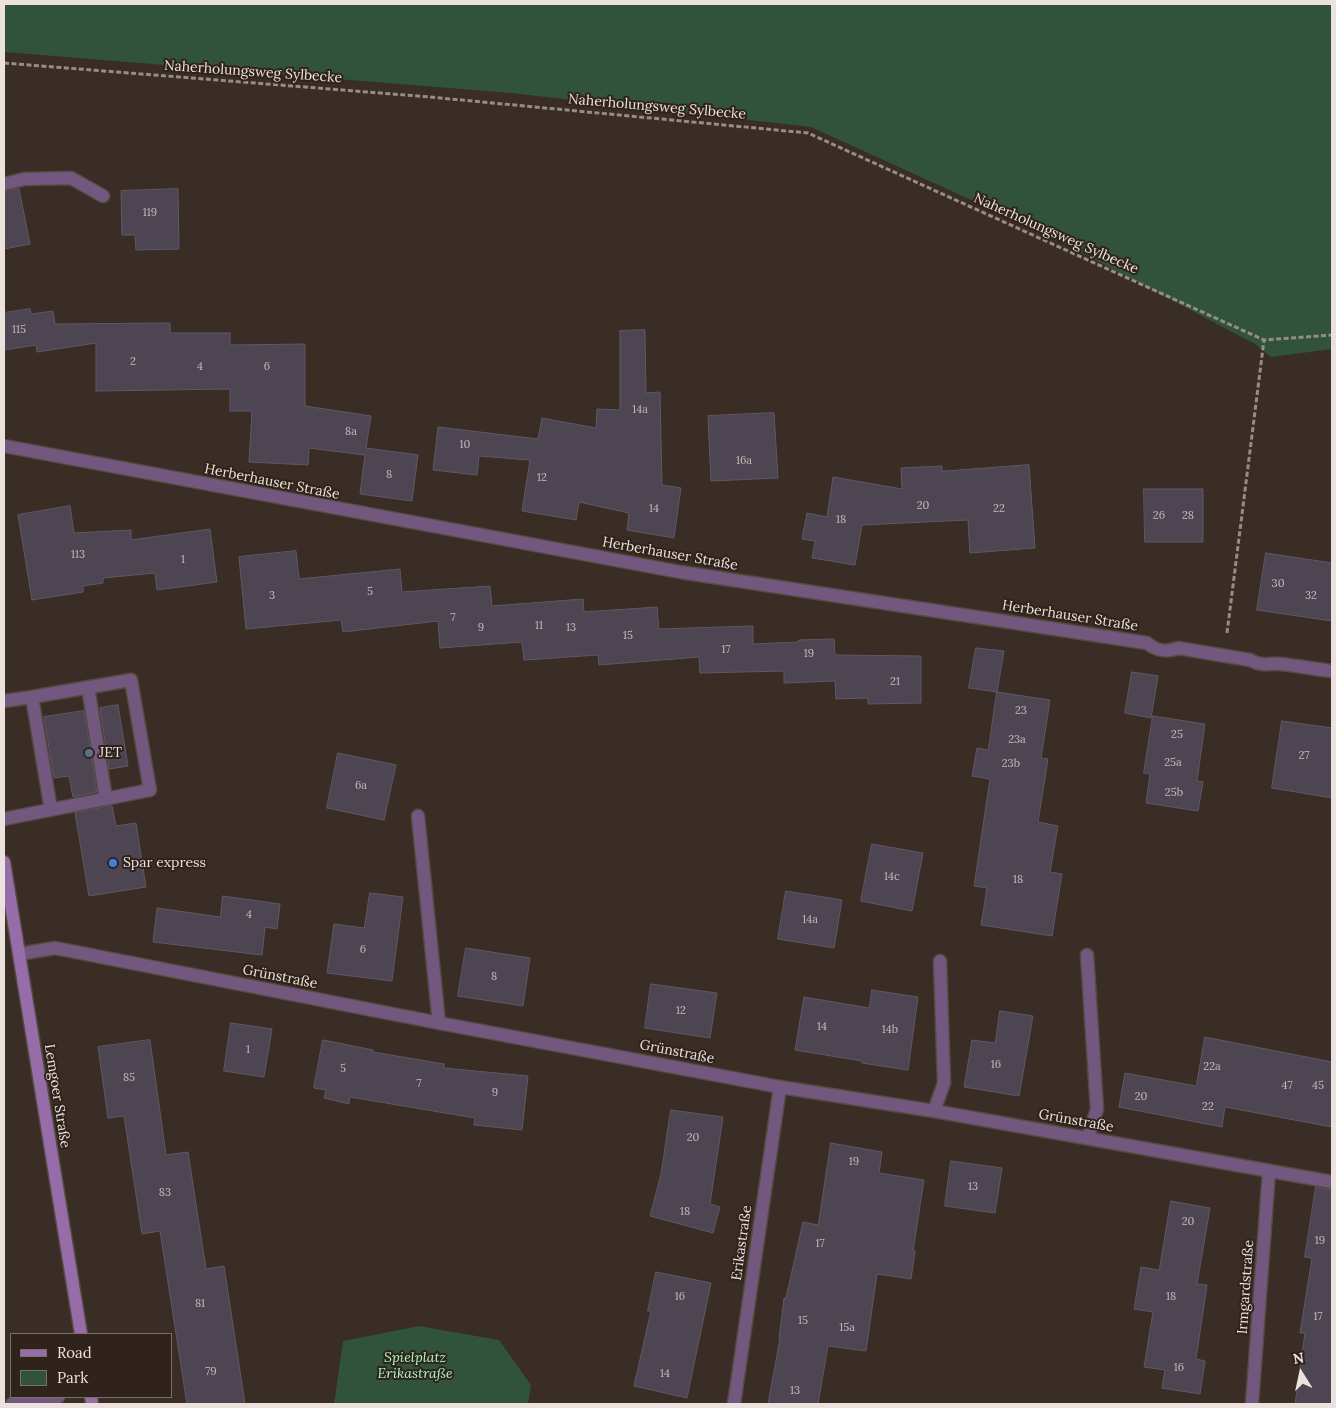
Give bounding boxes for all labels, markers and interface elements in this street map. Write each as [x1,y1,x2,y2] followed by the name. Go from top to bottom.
[163,57,343,87] street label: Naherholungsweg Sylbecke
[567,91,747,123] street label: Naherholungsweg Sylbecke
[971,190,1141,278] street label: Naherholungsweg Sylbecke
[143,206,157,220] house number: 119
[12,323,26,337] house number: 115
[130,355,136,369] house number: 2
[197,360,203,374] house number: 4
[264,360,270,374] house number: 6
[632,403,648,417] house number: 14a
[345,425,357,439] house number: 8a
[460,438,470,452] house number: 10
[736,454,752,468] house number: 16a
[203,461,341,503] street label: Herberhauser Straße
[386,468,392,482] house number: 8
[537,471,547,485] house number: 12
[917,499,929,513] house number: 20
[649,502,659,516] house number: 14
[993,502,1005,516] house number: 22
[1153,509,1165,523] house number: 26
[1182,509,1194,523] house number: 28
[836,513,846,527] house number: 18
[601,534,739,574] street label: Herberhauser Straße
[71,548,85,562] house number: 113
[181,553,185,567] house number: 1
[1272,577,1284,591] house number: 30
[367,585,373,599] house number: 5
[269,589,275,603] house number: 3
[1305,589,1317,603] house number: 32
[1001,597,1139,635] street label: Herberhauser Straße
[450,611,456,625] house number: 7
[535,619,543,633] house number: 11
[478,621,484,635] house number: 9
[566,621,576,635] house number: 13
[623,629,633,643] house number: 15
[721,643,731,657] house number: 17
[804,647,814,661] house number: 19
[890,675,900,689] house number: 21
[1015,704,1027,718] house number: 23
[1171,728,1183,742] house number: 25
[1008,733,1026,747] house number: 23a
[99,745,122,761] place label: JET
[83,747,95,759] marker: JET
[1299,749,1309,763] house number: 27
[1164,756,1182,770] house number: 25a
[1002,757,1020,771] house number: 23b
[355,779,367,793] house number: 6a
[1165,786,1183,800] house number: 25b
[123,855,206,871] place label: Spar express
[107,857,119,869] marker: Spar express
[884,870,900,884] house number: 14c
[1013,873,1023,887] house number: 18
[246,908,252,922] house number: 4
[802,913,818,927] house number: 14a
[360,943,366,957] house number: 6
[241,962,319,992] street label: Grünstraße
[491,970,497,984] house number: 8
[676,1004,686,1018] house number: 12
[817,1020,827,1034] house number: 14
[882,1023,898,1037] house number: 14b
[638,1037,716,1067] street label: Grünstraße
[40,1043,74,1149] street label: Lemgoer Straße
[246,1043,250,1057] house number: 1
[991,1058,1001,1072] house number: 16
[1203,1060,1221,1074] house number: 22a
[340,1062,346,1076] house number: 5
[123,1071,135,1085] house number: 85
[416,1077,422,1091] house number: 7
[1281,1079,1293,1093] house number: 47
[1312,1079,1324,1093] house number: 45
[492,1086,498,1100] house number: 9
[1135,1090,1147,1104] house number: 20
[1202,1100,1214,1114] house number: 22
[1037,1106,1115,1136] street label: Grünstraße
[687,1131,699,1145] house number: 20
[849,1155,859,1169] house number: 19
[968,1180,978,1194] house number: 13
[159,1186,171,1200] house number: 83
[728,1204,756,1282] street label: Erikastraße
[680,1205,690,1219] house number: 18
[1182,1215,1194,1229] house number: 20
[1315,1234,1325,1248] house number: 19
[815,1237,825,1251] house number: 17
[1234,1239,1258,1335] street label: Irmgardstraße
[675,1290,685,1304] house number: 16
[1166,1290,1176,1304] house number: 18
[195,1297,205,1311] house number: 81
[1313,1310,1323,1324] house number: 17
[798,1314,808,1328] house number: 15
[839,1321,855,1335] house number: 15a
[10,1333,172,1398] legend
[57,1343,92,1362] text: Road
[1276,1348,1326,1398] north arrow
[1291,1348,1305,1368] text: N
[377,1350,453,1382] park label: Spielplatz Erikastraße
[1174,1361,1184,1375] house number: 16
[205,1365,217,1379] house number: 79
[660,1367,670,1381] house number: 14
[57,1368,88,1387] text: Park
[790,1384,800,1398] house number: 13

